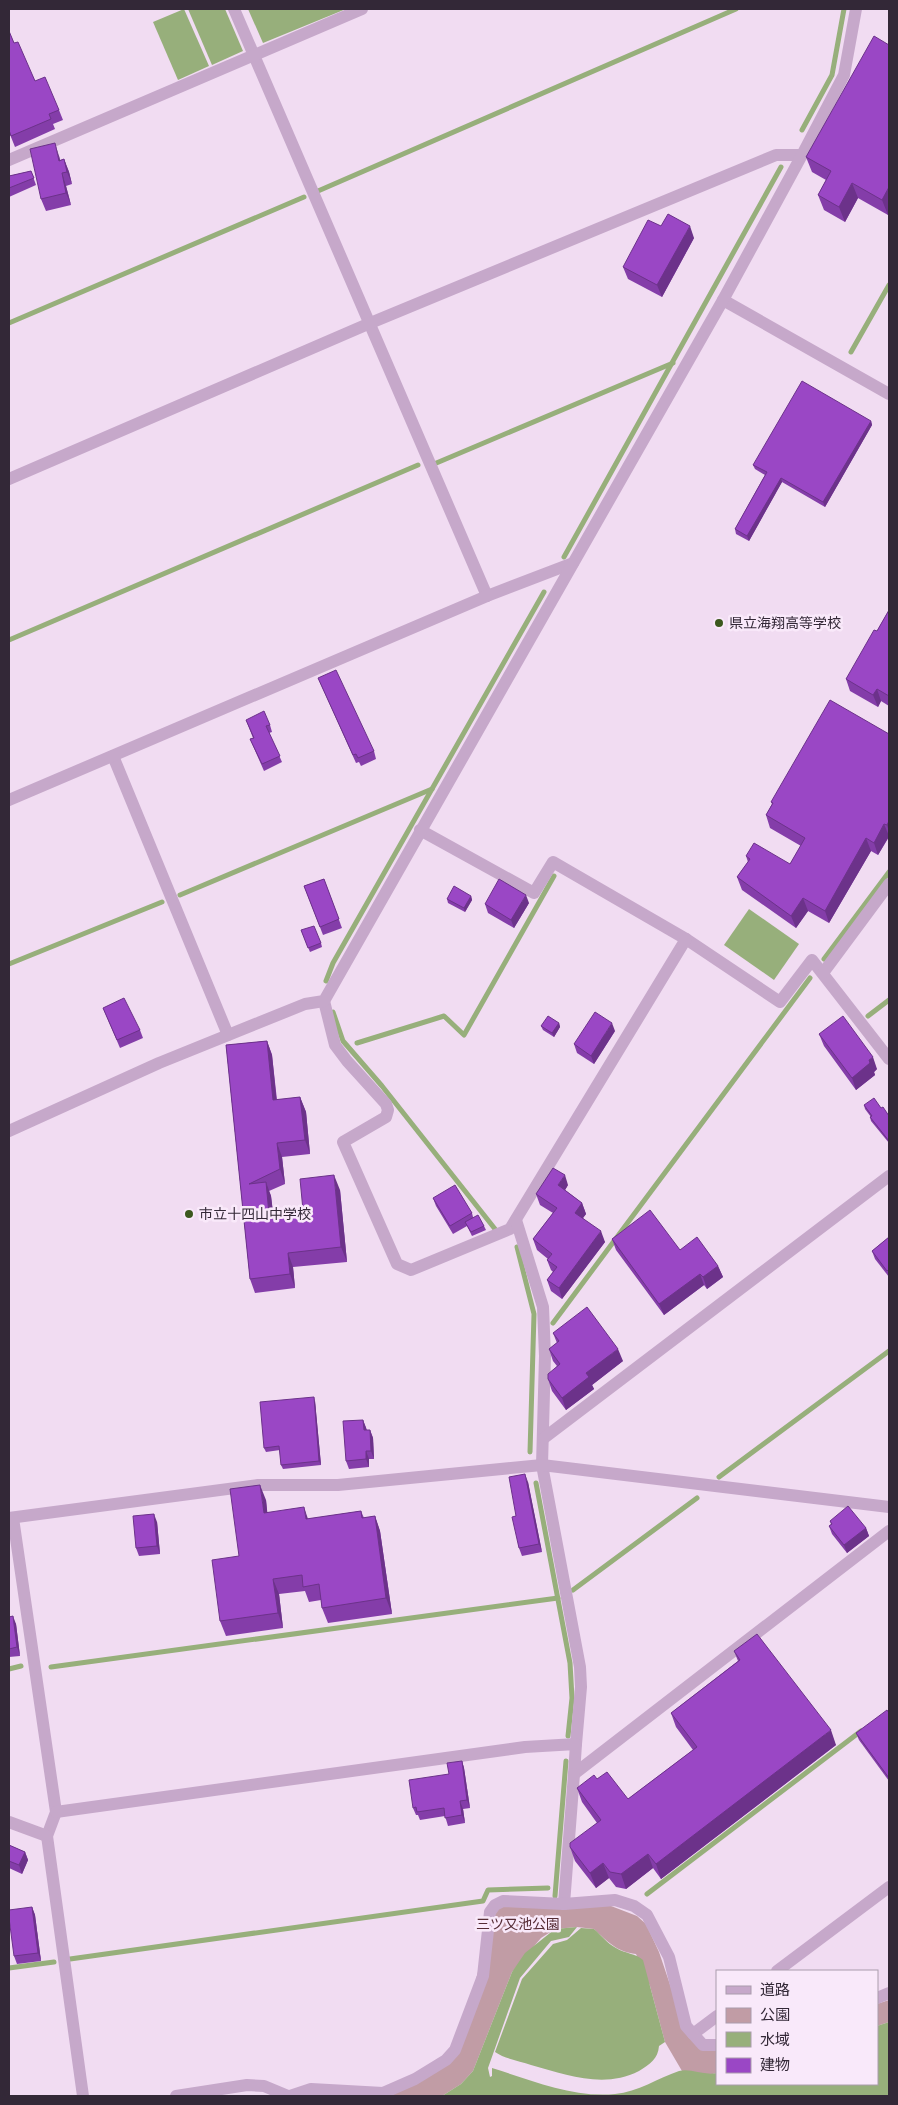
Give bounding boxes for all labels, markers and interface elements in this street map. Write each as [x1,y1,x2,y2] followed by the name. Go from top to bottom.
[729,612,841,633] place label: 県立海翔高等学校
[713,617,725,629] marker: 県立海翔高等学校
[199,1203,311,1224] place label: 市立十四山中学校
[183,1208,195,1220] marker: 市立十四山中学校
[476,1913,560,1934] park label: 三ツ又池公園
[716,1970,878,2085] legend
[760,1978,790,2001] text: 道路
[760,2003,790,2026] text: 公園
[760,2028,790,2051] text: 水域
[760,2053,790,2076] text: 建物

